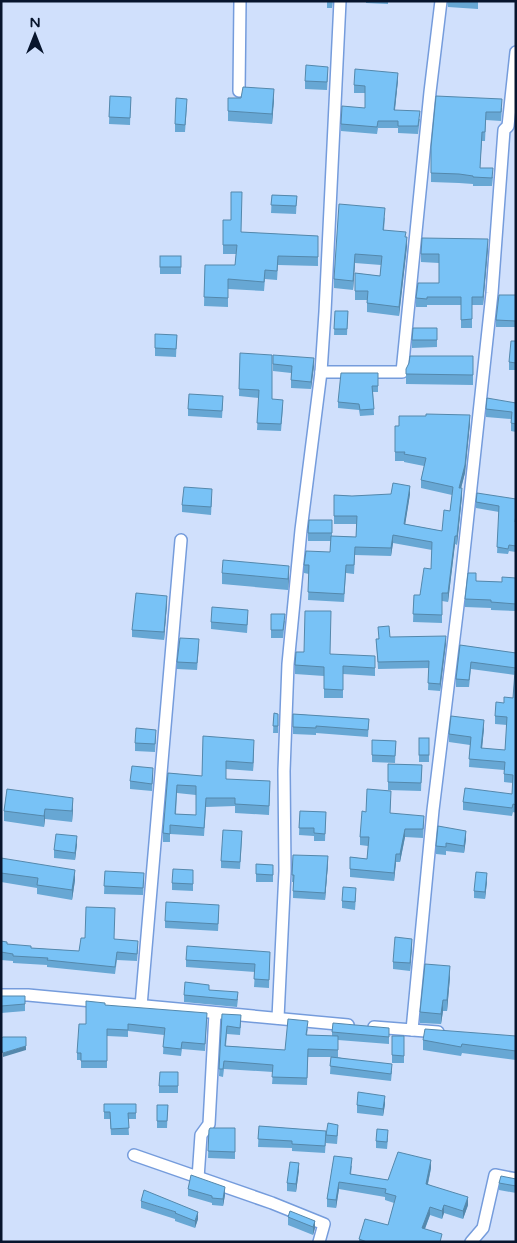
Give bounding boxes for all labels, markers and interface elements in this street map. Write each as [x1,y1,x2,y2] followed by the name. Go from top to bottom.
[10,10,60,60] north arrow
[29,14,41,31] text: N

